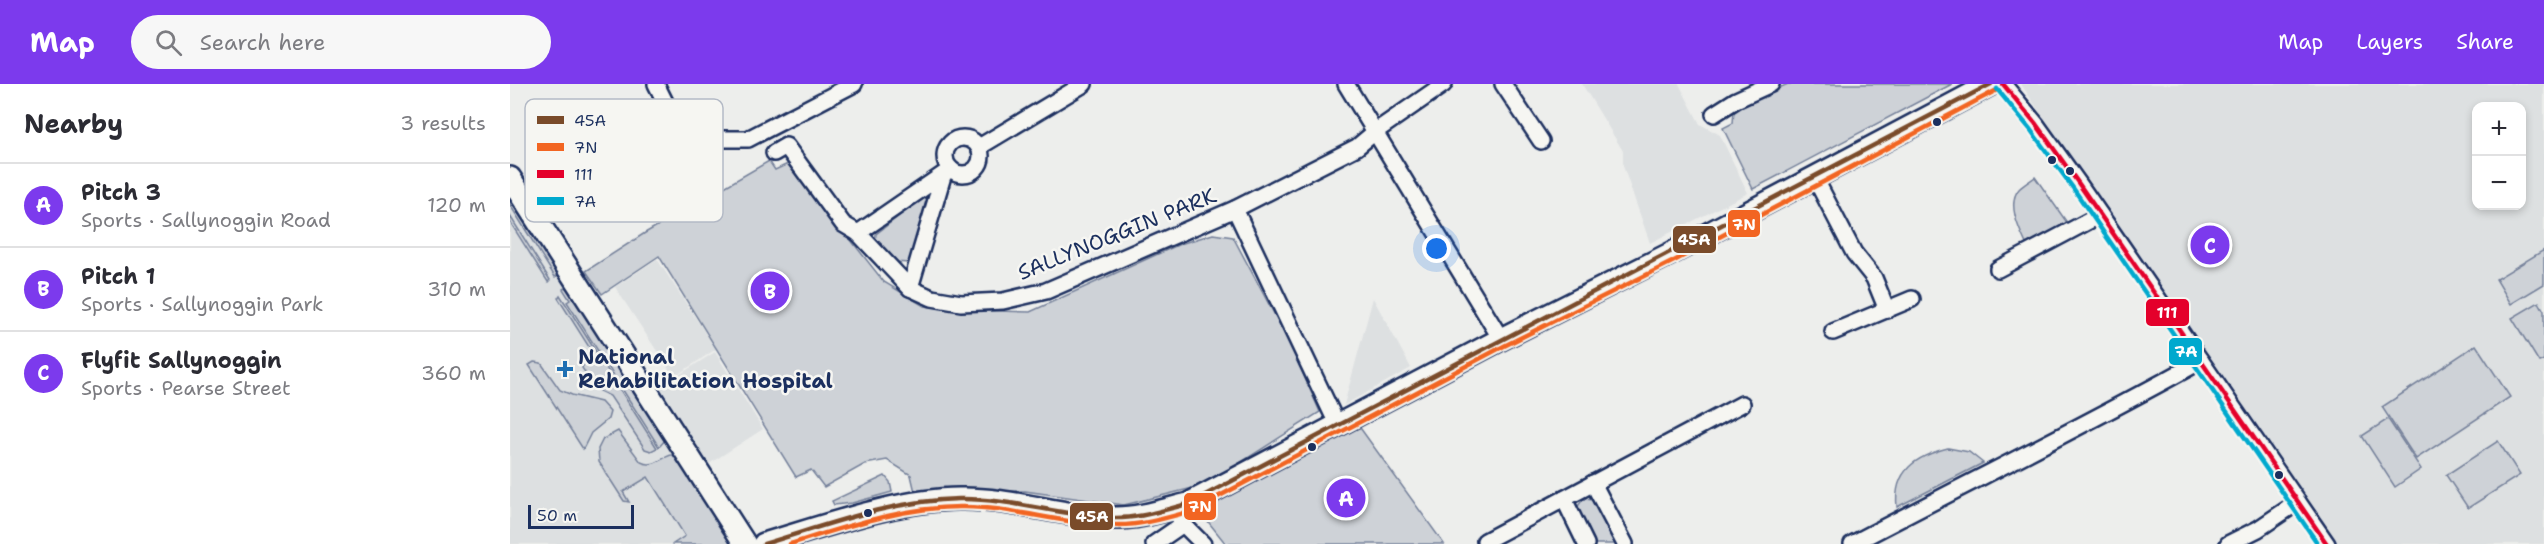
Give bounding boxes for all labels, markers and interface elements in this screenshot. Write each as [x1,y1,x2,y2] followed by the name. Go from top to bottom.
[131,15,551,69] search box
[30,23,95,61] text: Map
[152,26,185,59] icon: search
[200,28,325,57] text: Search here
[2278,28,2323,56] text: Map
[2356,28,2423,56] text: Layers
[2456,28,2514,56] text: Share
[525,99,723,222] legend
[2472,102,2526,210] map controls
[2472,102,2526,156] button: +
[24,106,123,141] text: Nearby
[400,110,486,136] text: 3 results
[574,110,606,131] text: 45A
[1931,116,1943,128] unlabelled marker
[574,137,597,158] text: 7N
[2046,154,2058,166] unlabelled marker
[2472,156,2526,210] button: −
[574,164,593,185] text: 111
[2064,165,2076,177] unlabelled marker
[81,178,161,207] text: Pitch 3
[1014,181,1221,287] street label: SALLYNOGGIN PARK
[574,191,596,212] text: 7A
[36,192,51,218] text: A
[427,192,486,218] text: 120 m
[81,207,331,233] text: Sports · Sallynoggin Road
[1727,209,1761,238] line badge: 7N
[1732,214,1756,235] text: 7N
[2190,222,2230,268] pin: C
[1672,225,1717,254] line badge: 45A
[1678,229,1710,250] text: 45A
[1422,234,1451,263] your location
[81,262,156,291] text: Pitch 1
[750,268,790,314] pin: B
[37,276,50,302] text: B
[427,276,486,302] text: 310 m
[81,291,324,317] text: Sports · Sallynoggin Park
[2145,298,2190,327] line badge: 111
[2156,302,2178,323] text: 111
[2168,337,2203,366] line badge: 7A
[2174,341,2198,362] text: 7A
[578,343,833,395] place label: National Rehabilitation Hospital
[81,346,282,375] text: Flyfit Sallynoggin
[37,360,50,386] text: C
[421,360,486,386] text: 360 m
[556,360,574,378] marker: National Rehabilitation Hospital
[81,375,291,401] text: Sports · Pearse Street
[1306,441,1318,453] unlabelled marker
[2273,469,2285,481] unlabelled marker
[1326,476,1366,520] pin: A
[1183,492,1217,521] line badge: 7N
[1188,496,1212,517] text: 7N
[528,502,634,530] scale bar
[1069,502,1114,531] line badge: 45A
[537,505,577,526] text: 50 m
[1076,506,1108,527] text: 45A
[862,507,874,519] unlabelled marker

